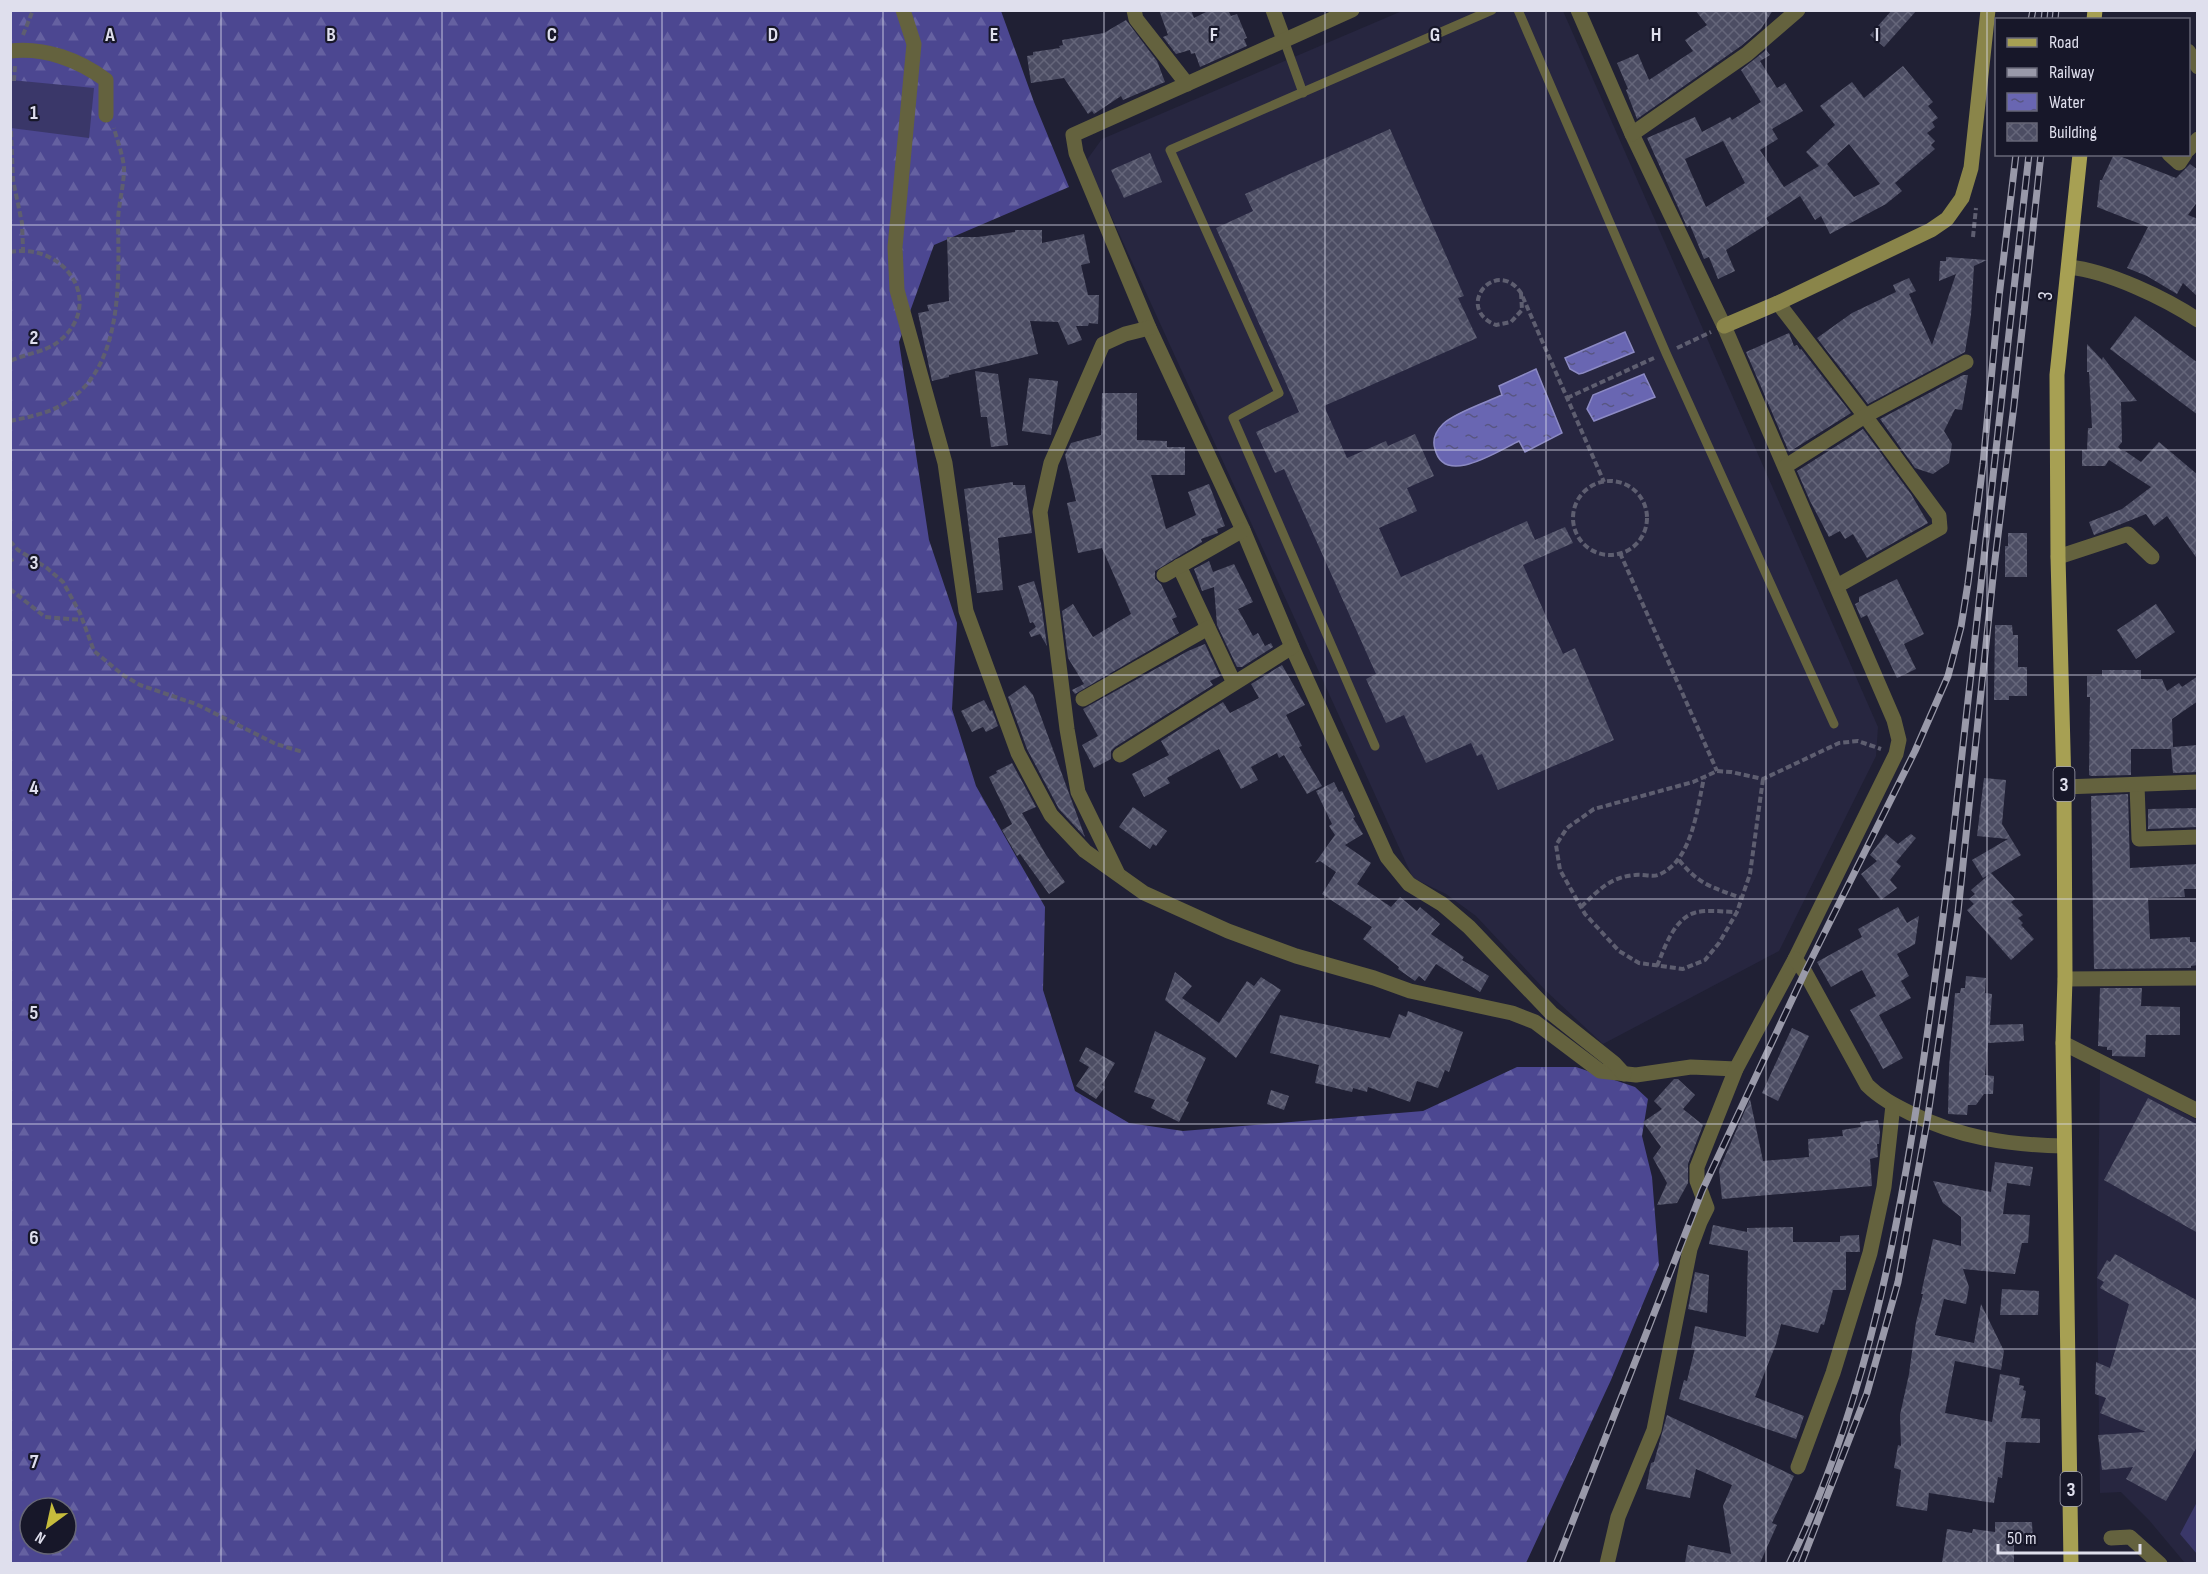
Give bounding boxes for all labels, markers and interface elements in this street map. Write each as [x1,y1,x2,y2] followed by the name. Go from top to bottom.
[1995,18,2190,156] legend
[104,23,115,47] text: A
[326,23,336,47] text: B
[547,23,557,47] text: C
[768,23,778,47] text: D
[990,23,998,47] text: E
[1210,23,1218,47] text: F
[1430,23,1440,47] text: G
[1651,23,1661,47] text: H
[1875,23,1879,47] text: I
[2049,32,2079,53] text: Road
[2049,62,2094,83] text: Railway
[2049,92,2085,113] text: Water
[30,101,38,125] text: 1
[2049,122,2097,143] text: Building
[2033,290,2058,302] street label: 3
[30,326,38,350] text: 2
[30,551,39,575] text: 3
[2054,767,2074,801] road number: 3
[29,776,39,800] text: 4
[30,1001,39,1025] text: 5
[29,1226,39,1250] text: 6
[30,1450,39,1474] text: 7
[2060,1472,2082,1506] road number: 3
[18,1496,78,1556] north arrow
[1998,1517,2140,1555] scale bar
[32,1527,49,1548] text: N
[2007,1528,2037,1549] text: 50 m

